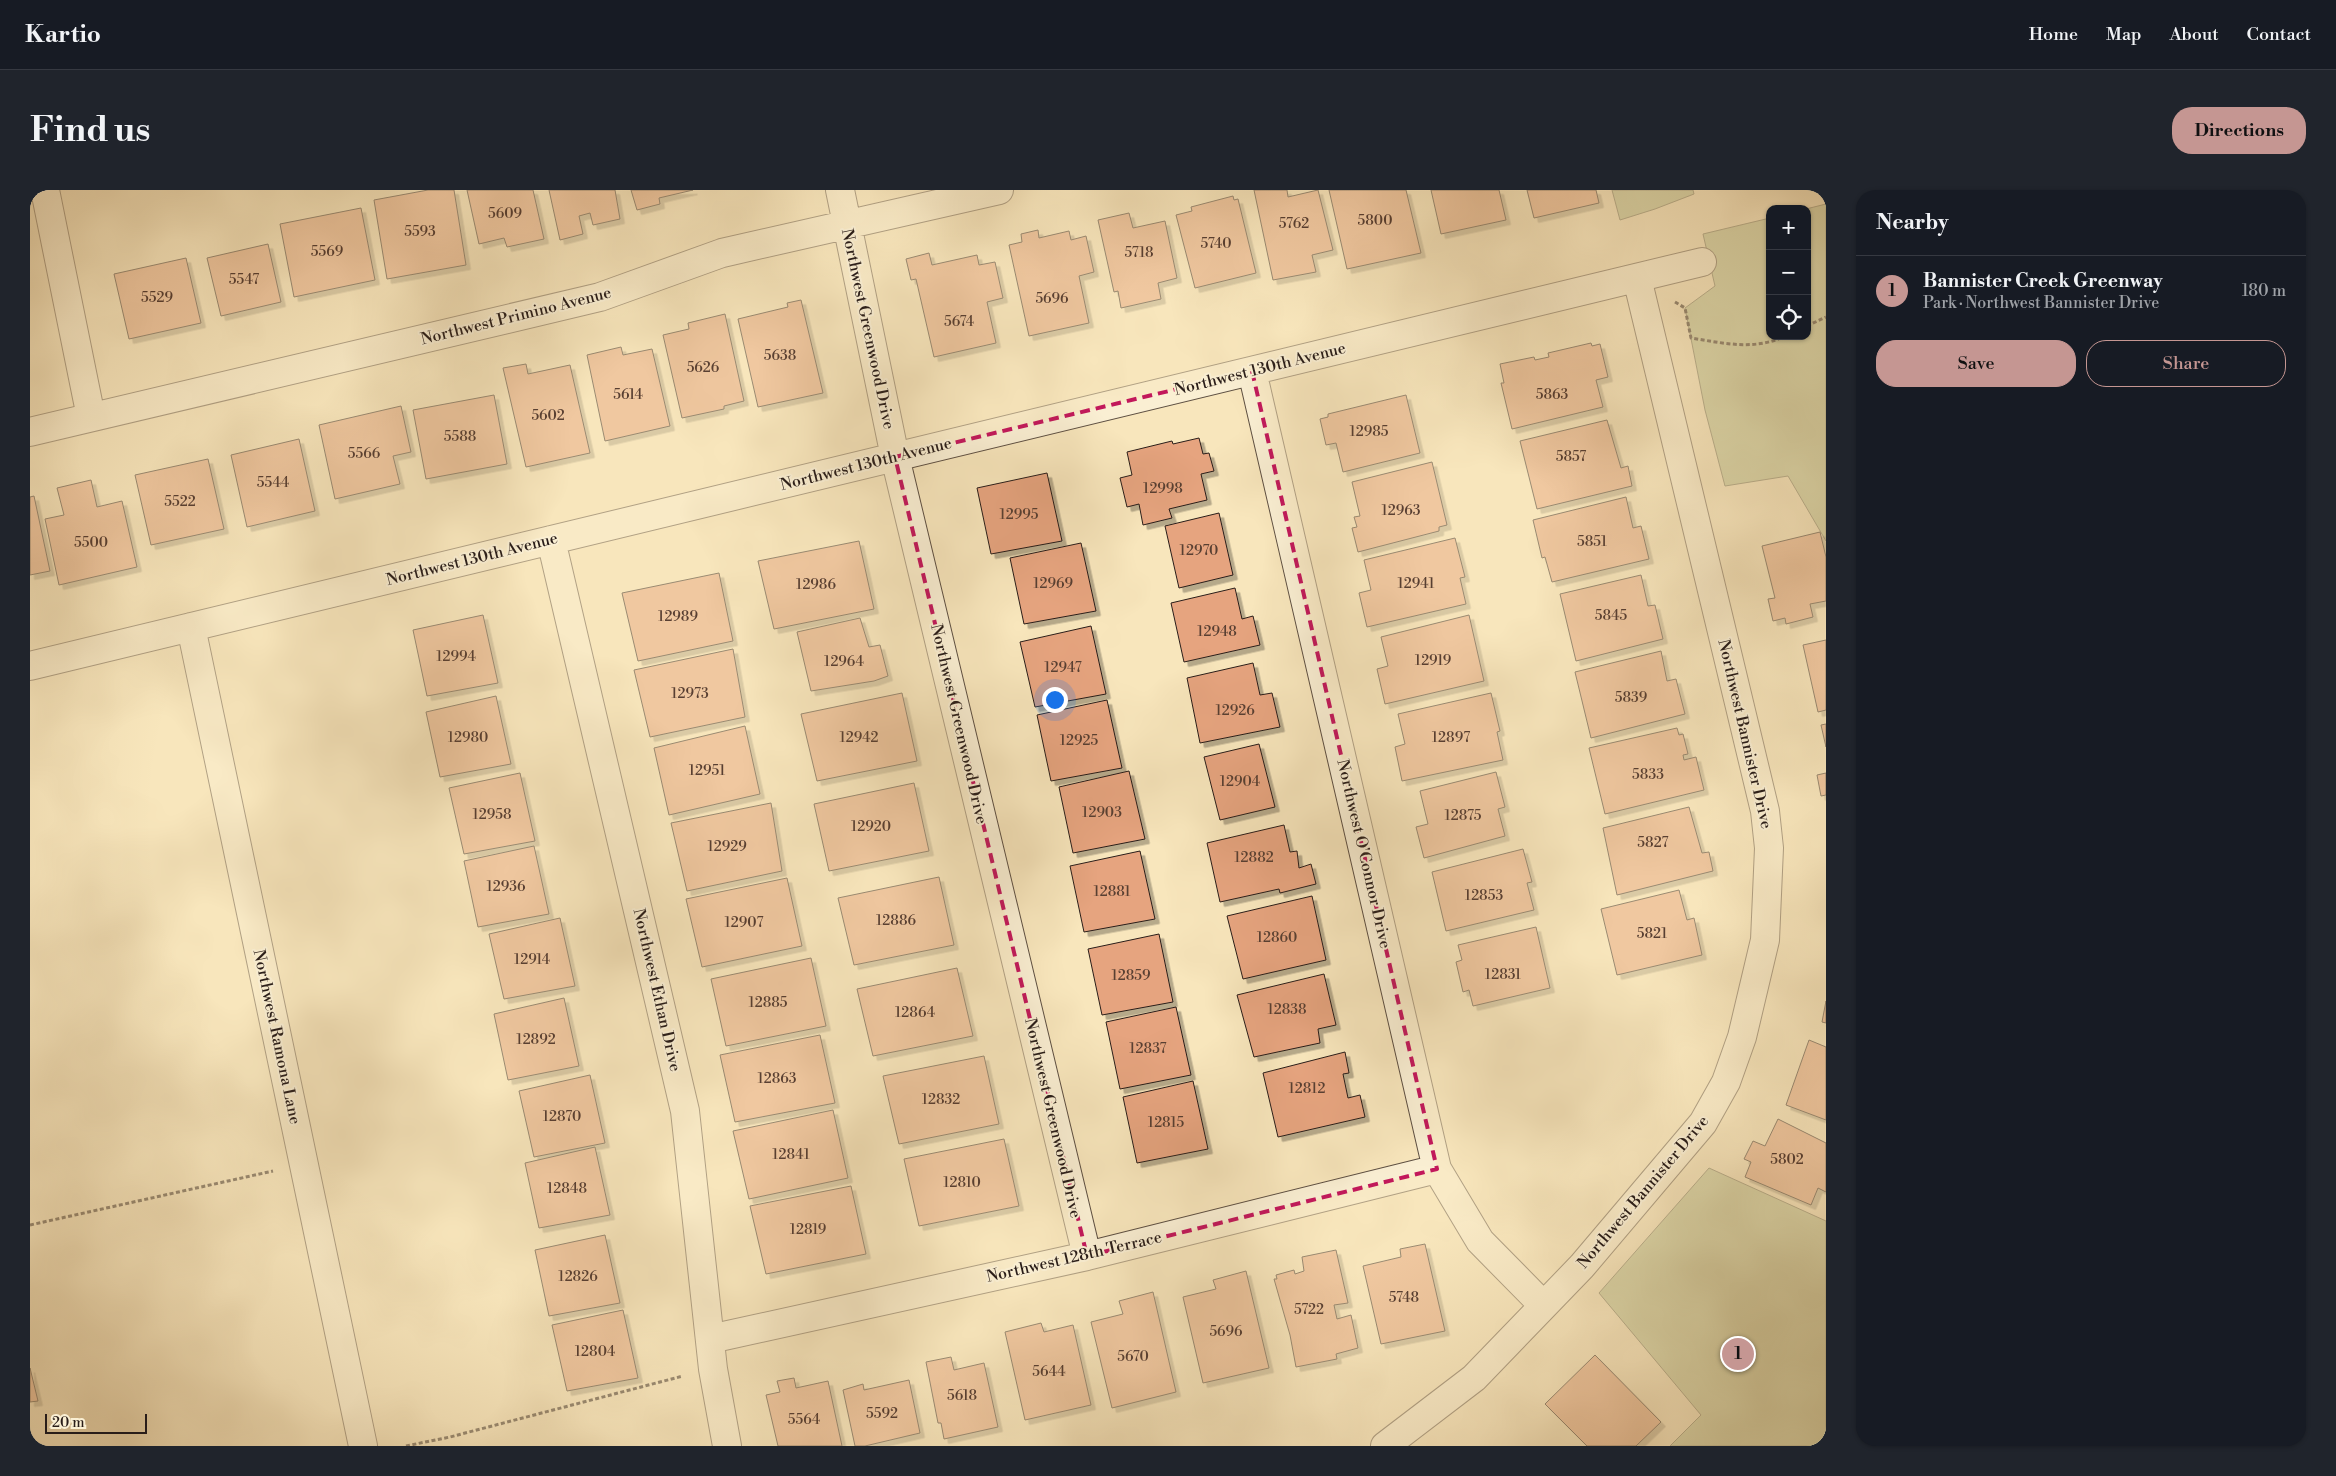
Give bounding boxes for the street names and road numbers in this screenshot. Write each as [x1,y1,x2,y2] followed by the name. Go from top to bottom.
[837,227,899,431] street label: Northwest Greenwood Drive
[419,283,613,349] street label: Northwest Primino Avenue
[1172,338,1348,400] street label: Northwest 130th Avenue
[778,433,954,495] street label: Northwest 130th Avenue
[384,528,560,590] street label: Northwest 130th Avenue
[926,622,992,826] street label: Northwest Greenwood Drive
[1713,637,1777,831] street label: Northwest Bannister Drive
[1332,757,1396,951] street label: Northwest O'Connor Drive
[629,907,685,1073] street label: Northwest Ethan Drive
[249,948,305,1126] street label: Northwest Ramona Lane
[1020,1016,1086,1220] street label: Northwest Greenwood Drive
[1573,1111,1713,1273] street label: Northwest Bannister Drive
[984,1227,1164,1287] street label: Northwest 128th Terrace

